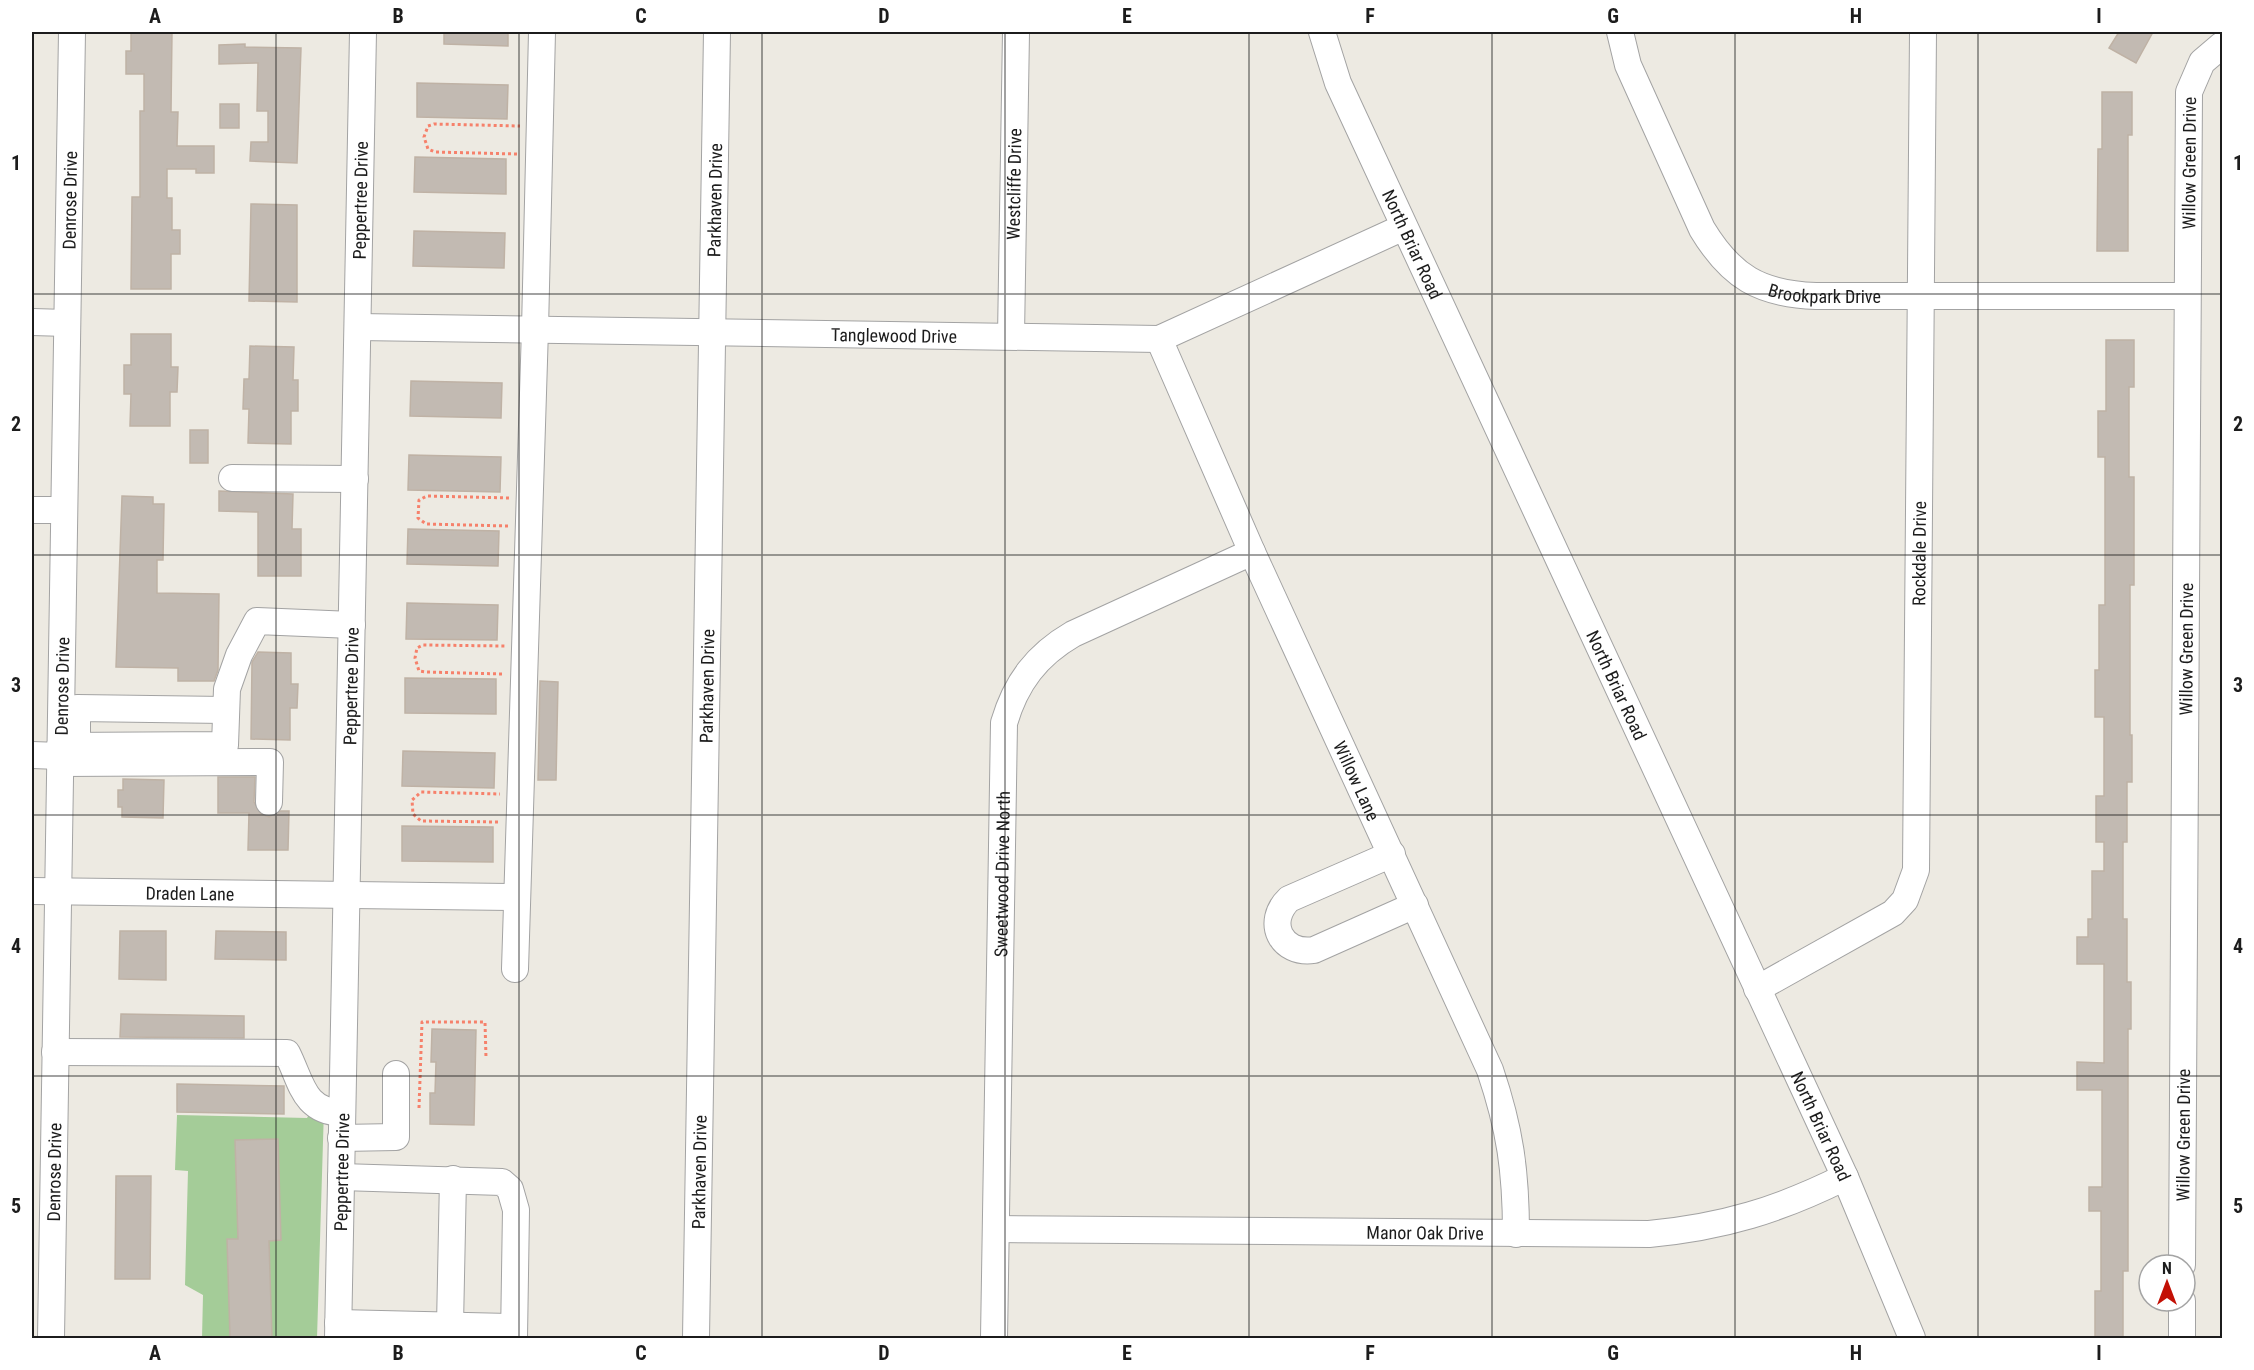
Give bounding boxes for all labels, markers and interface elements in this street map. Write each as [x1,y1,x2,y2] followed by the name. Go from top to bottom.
[149,4,161,28] text: A
[392,4,404,28] text: B
[635,4,647,28] text: C
[878,4,890,28] text: D
[1122,4,1132,28] text: E
[1365,4,1375,28] text: F
[1607,4,1619,28] text: G
[1850,4,1862,28] text: H
[2096,4,2102,28] text: I
[2178,97,2199,229] street label: Willow Green Drive
[1002,128,1025,240] street label: Westcliffe Drive
[348,141,371,259] street label: Peppertree Drive
[703,143,726,257] street label: Parkhaven Drive
[11,151,21,175] text: 1
[58,151,81,250] street label: Denrose Drive
[2233,151,2243,175] text: 1
[1378,186,1447,302] street label: North Briar Road
[1766,279,1881,307] street label: Brookpark Drive
[831,324,957,346] street label: Tanglewood Drive
[11,412,21,436] text: 2
[2233,412,2243,436] text: 2
[1908,501,1930,606] street label: Rockdale Drive
[2175,583,2197,715] street label: Willow Green Drive
[339,627,362,745] street label: Peppertree Drive
[1583,627,1651,743] street label: North Briar Road
[695,629,718,743] street label: Parkhaven Drive
[50,637,73,736] street label: Denrose Drive
[11,673,21,697] text: 3
[2233,673,2243,697] text: 3
[1330,737,1384,824] street label: Willow Lane
[990,791,1013,957] street label: Sweetwood Drive North
[146,882,234,904] street label: Draden Lane
[11,934,21,958] text: 4
[2233,934,2243,958] text: 4
[1787,1068,1856,1184] street label: North Briar Road
[2172,1069,2194,1201] street label: Willow Green Drive
[330,1113,353,1231] street label: Peppertree Drive
[687,1115,710,1229] street label: Parkhaven Drive
[42,1123,65,1221] street label: Denrose Drive
[11,1194,21,1218] text: 5
[2233,1194,2243,1218] text: 5
[1366,1221,1484,1243] street label: Manor Oak Drive
[2137,1253,2197,1313] north arrow
[2162,1259,2172,1278] text: N
[149,1341,161,1365] text: A
[392,1341,404,1365] text: B
[635,1341,647,1365] text: C
[878,1341,890,1365] text: D
[1122,1341,1132,1365] text: E
[1365,1341,1375,1365] text: F
[1607,1341,1619,1365] text: G
[1850,1341,1862,1365] text: H
[2096,1341,2102,1365] text: I

